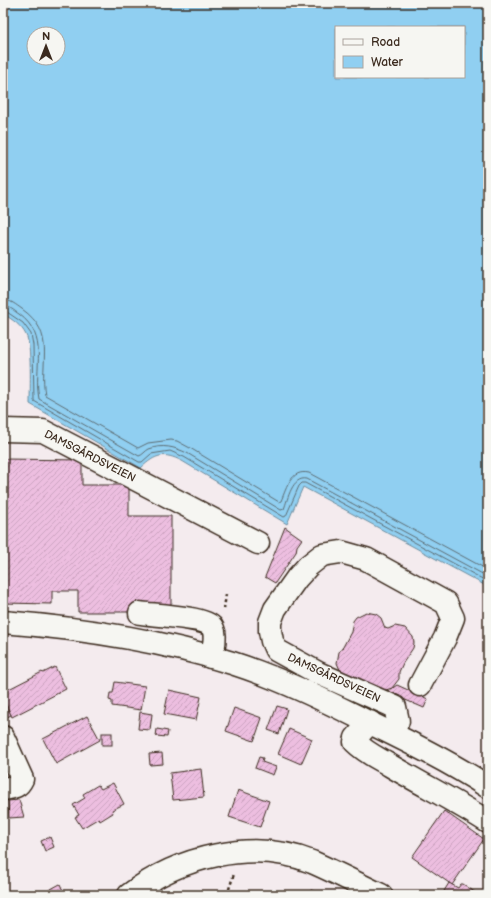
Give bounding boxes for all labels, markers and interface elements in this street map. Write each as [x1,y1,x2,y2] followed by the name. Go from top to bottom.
[26,26,66,66] north arrow
[335,26,465,78] legend
[42,30,50,43] text: N
[371,35,400,50] text: Road
[371,55,403,70] text: Water
[42,426,138,485] street label: DAMSGÅRDSVEIEN
[286,650,383,705] street label: DAMSGÅRDSVEIEN

